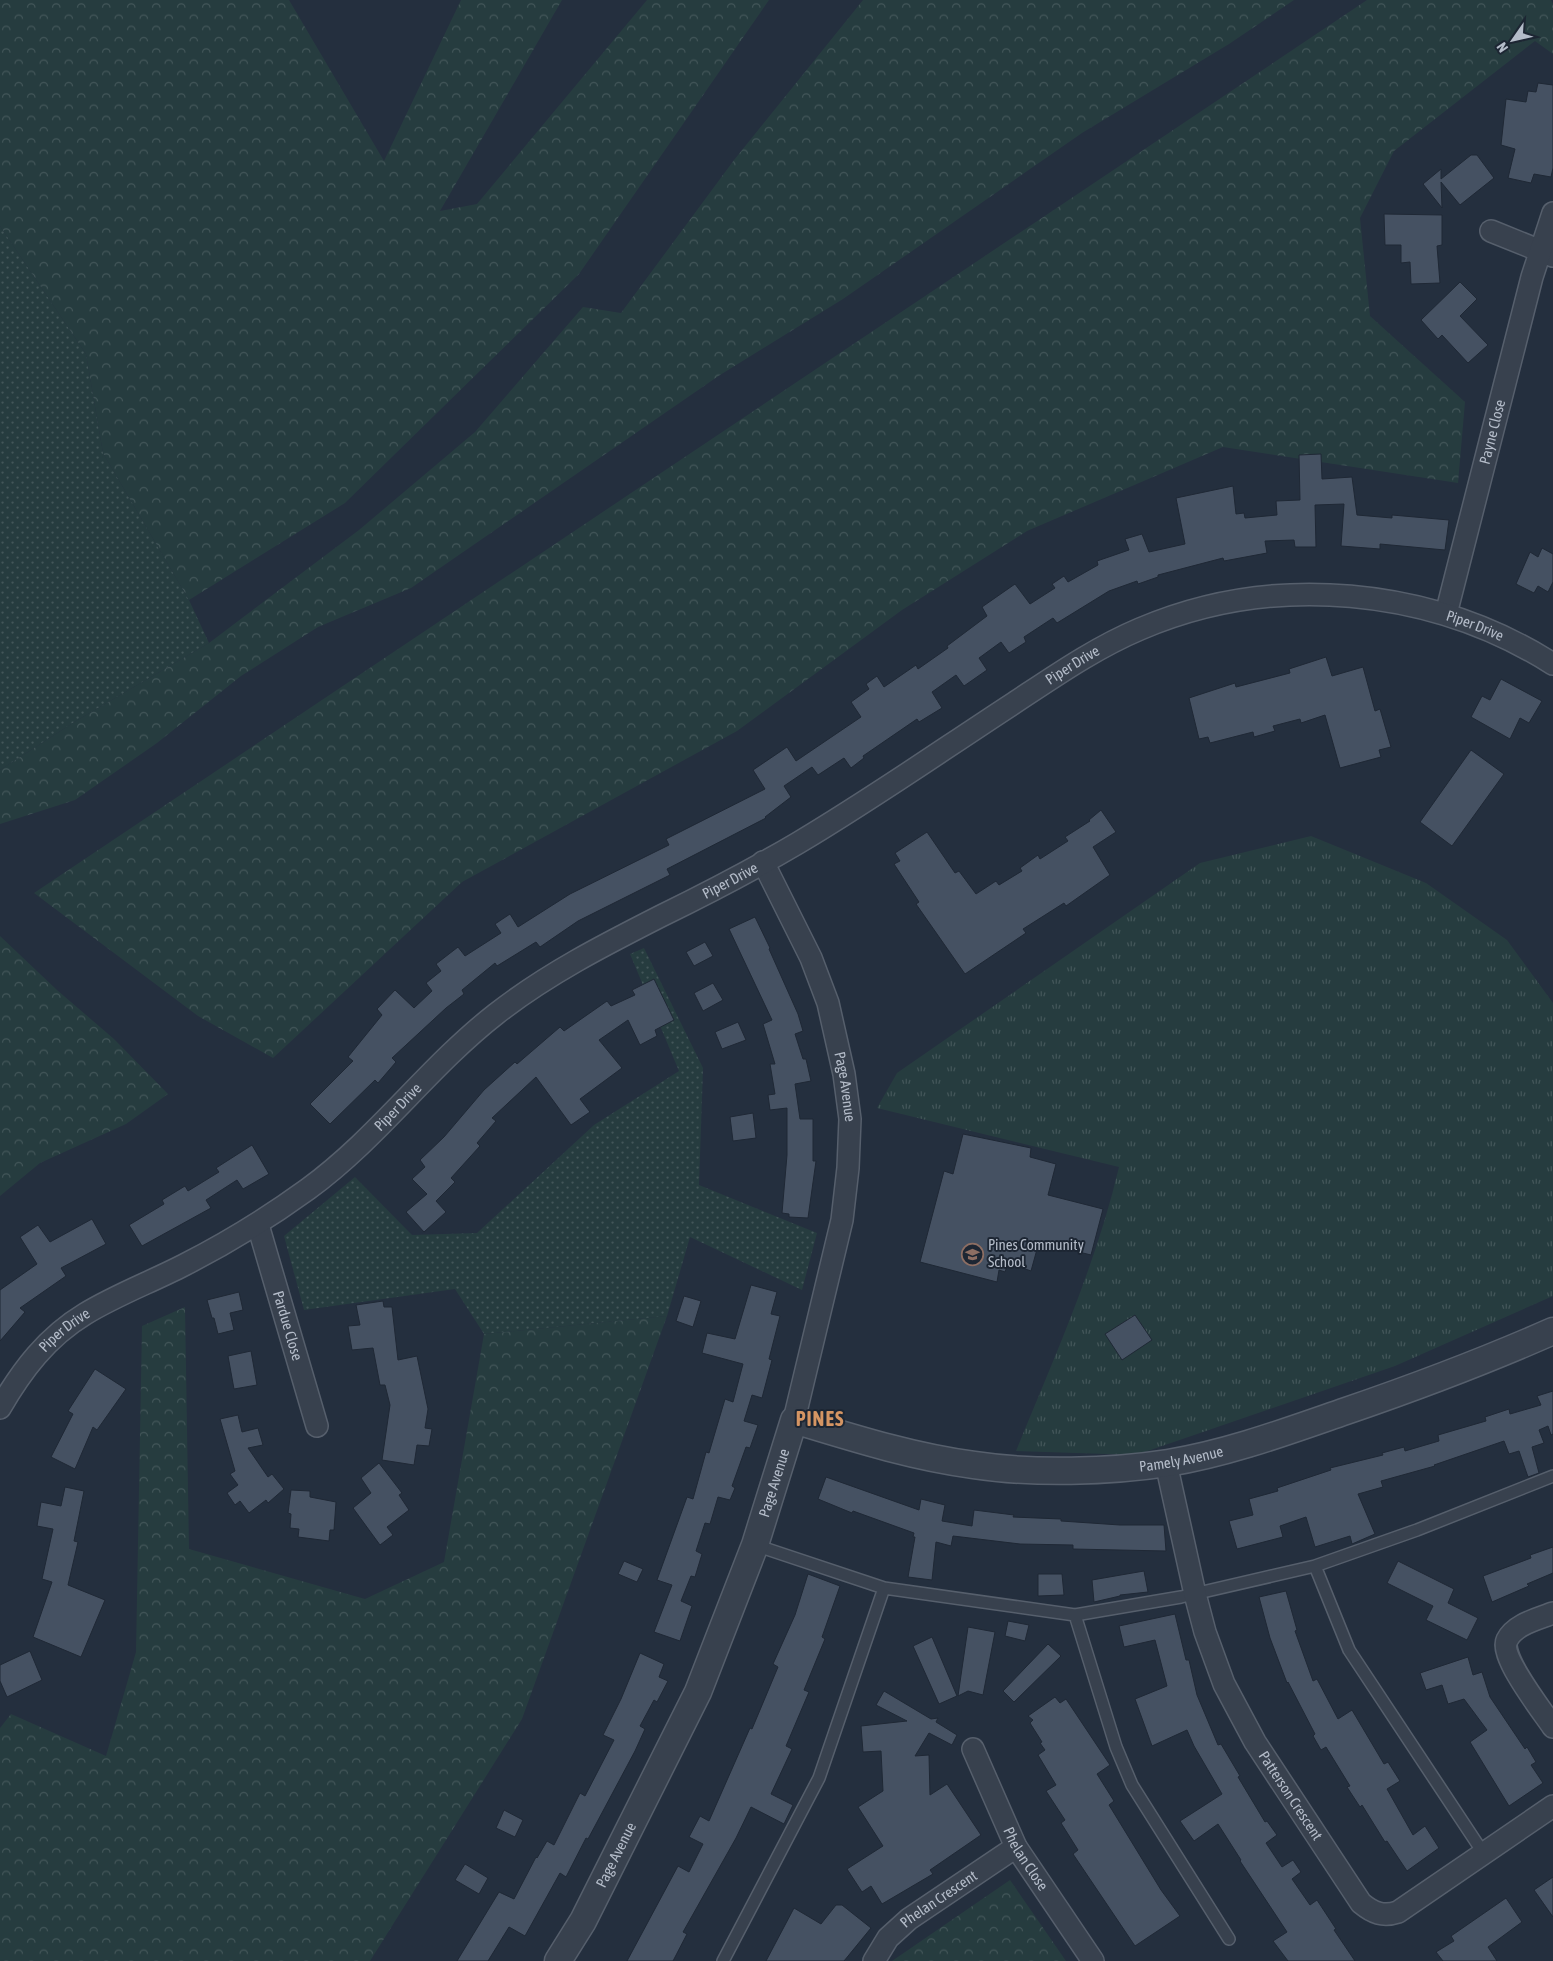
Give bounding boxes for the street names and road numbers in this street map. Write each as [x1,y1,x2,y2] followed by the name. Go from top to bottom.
[1476,397,1508,466] street label: Payne Close
[1444,607,1507,644] street label: Piper Drive
[1042,642,1102,688] street label: Piper Drive
[699,859,761,902] street label: Piper Drive
[831,1050,859,1123] street label: Page Avenue
[371,1079,425,1134] street label: Piper Drive
[270,1289,306,1362] street label: Pardue Close
[35,1304,93,1355] street label: Piper Drive
[1138,1442,1225,1475] street label: Pamely Avenue
[755,1446,793,1519] street label: Page Avenue
[1255,1748,1326,1843] street label: Patterson Crescent
[592,1819,639,1890] street label: Page Avenue
[1000,1824,1052,1894] street label: Phelan Close
[896,1867,980,1931] street label: Phelan Crescent

